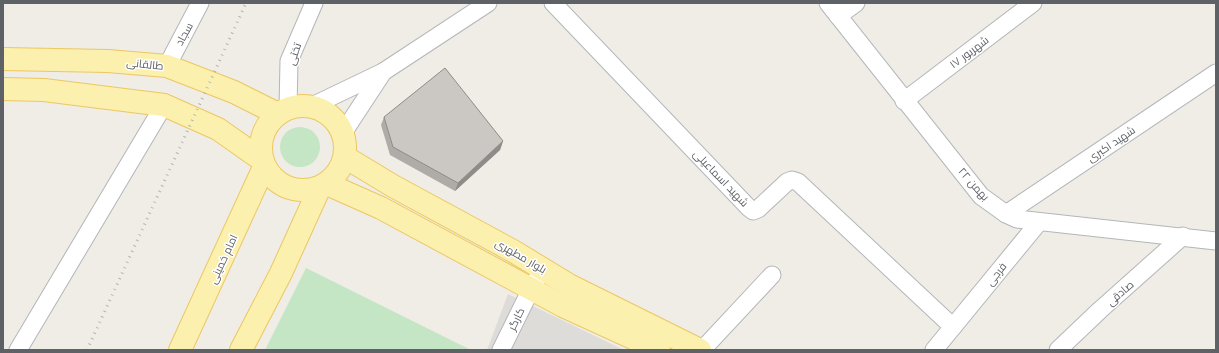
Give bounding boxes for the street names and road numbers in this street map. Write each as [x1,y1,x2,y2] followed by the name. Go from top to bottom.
[173,20,195,48] street label: سجاد
[947,34,991,71] street label: ۱۷ شهریور
[285,41,304,67] street label: تختی
[126,56,164,73] street label: طالقانی
[1085,124,1138,165] street label: شهید اکبری
[690,147,751,210] street label: شهید اسماعیلی
[955,165,992,204] street label: ۲۲ بهمن
[206,232,241,286] street label: امام خمینی
[493,236,549,276] street label: بلوار مطهری
[983,260,1009,288] street label: فرجی
[1104,278,1137,309] street label: صادقی
[505,306,528,334] street label: کارگر

